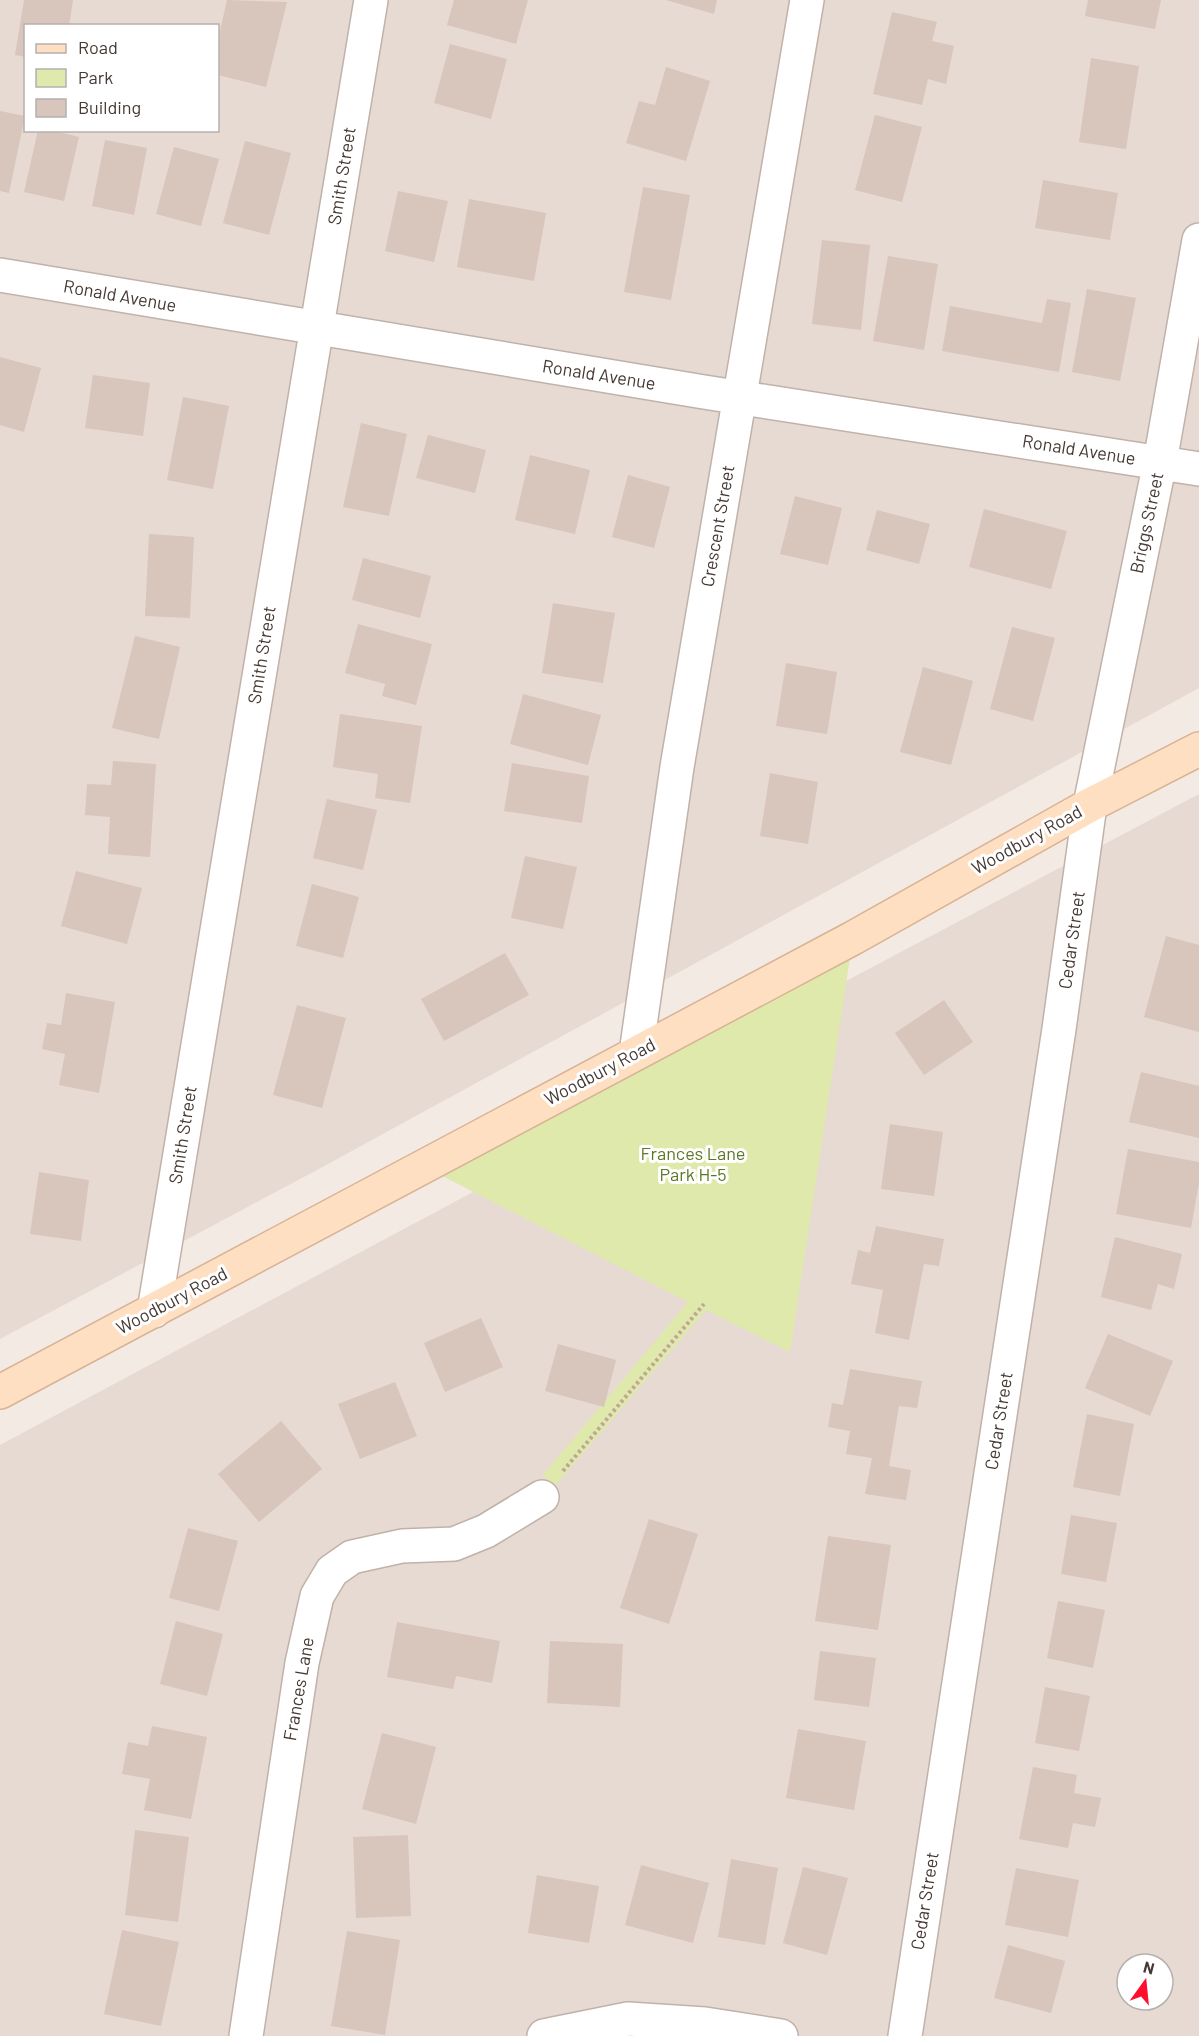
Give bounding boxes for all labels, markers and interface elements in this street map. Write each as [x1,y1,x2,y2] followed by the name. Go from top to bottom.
[24,24,219,132] legend
[78,36,118,58] text: Road
[78,66,113,88] text: Park
[78,96,141,118] text: Building
[322,125,360,226] street label: Smith Street
[62,274,178,316] street label: Ronald Avenue
[541,354,657,394] street label: Ronald Avenue
[1021,429,1137,469] street label: Ronald Avenue
[695,463,739,588] street label: Crescent Street
[1125,470,1167,575] street label: Briggs Street
[242,604,280,705] street label: Smith Street
[968,800,1085,878] street label: Woodbury Road
[1053,889,1089,990] street label: Cedar Street
[540,1033,659,1110] street label: Woodbury Road
[163,1084,201,1185] street label: Smith Street
[641,1142,745,1185] park label: Frances Lane Park H-5
[112,1262,231,1339] street label: Woodbury Road
[979,1370,1017,1471] street label: Cedar Street
[278,1635,318,1742] street label: Frances Lane
[905,1850,943,1951] street label: Cedar Street
[1115,1952,1175,2012] north arrow
[1141,1956,1157,1978] text: N

